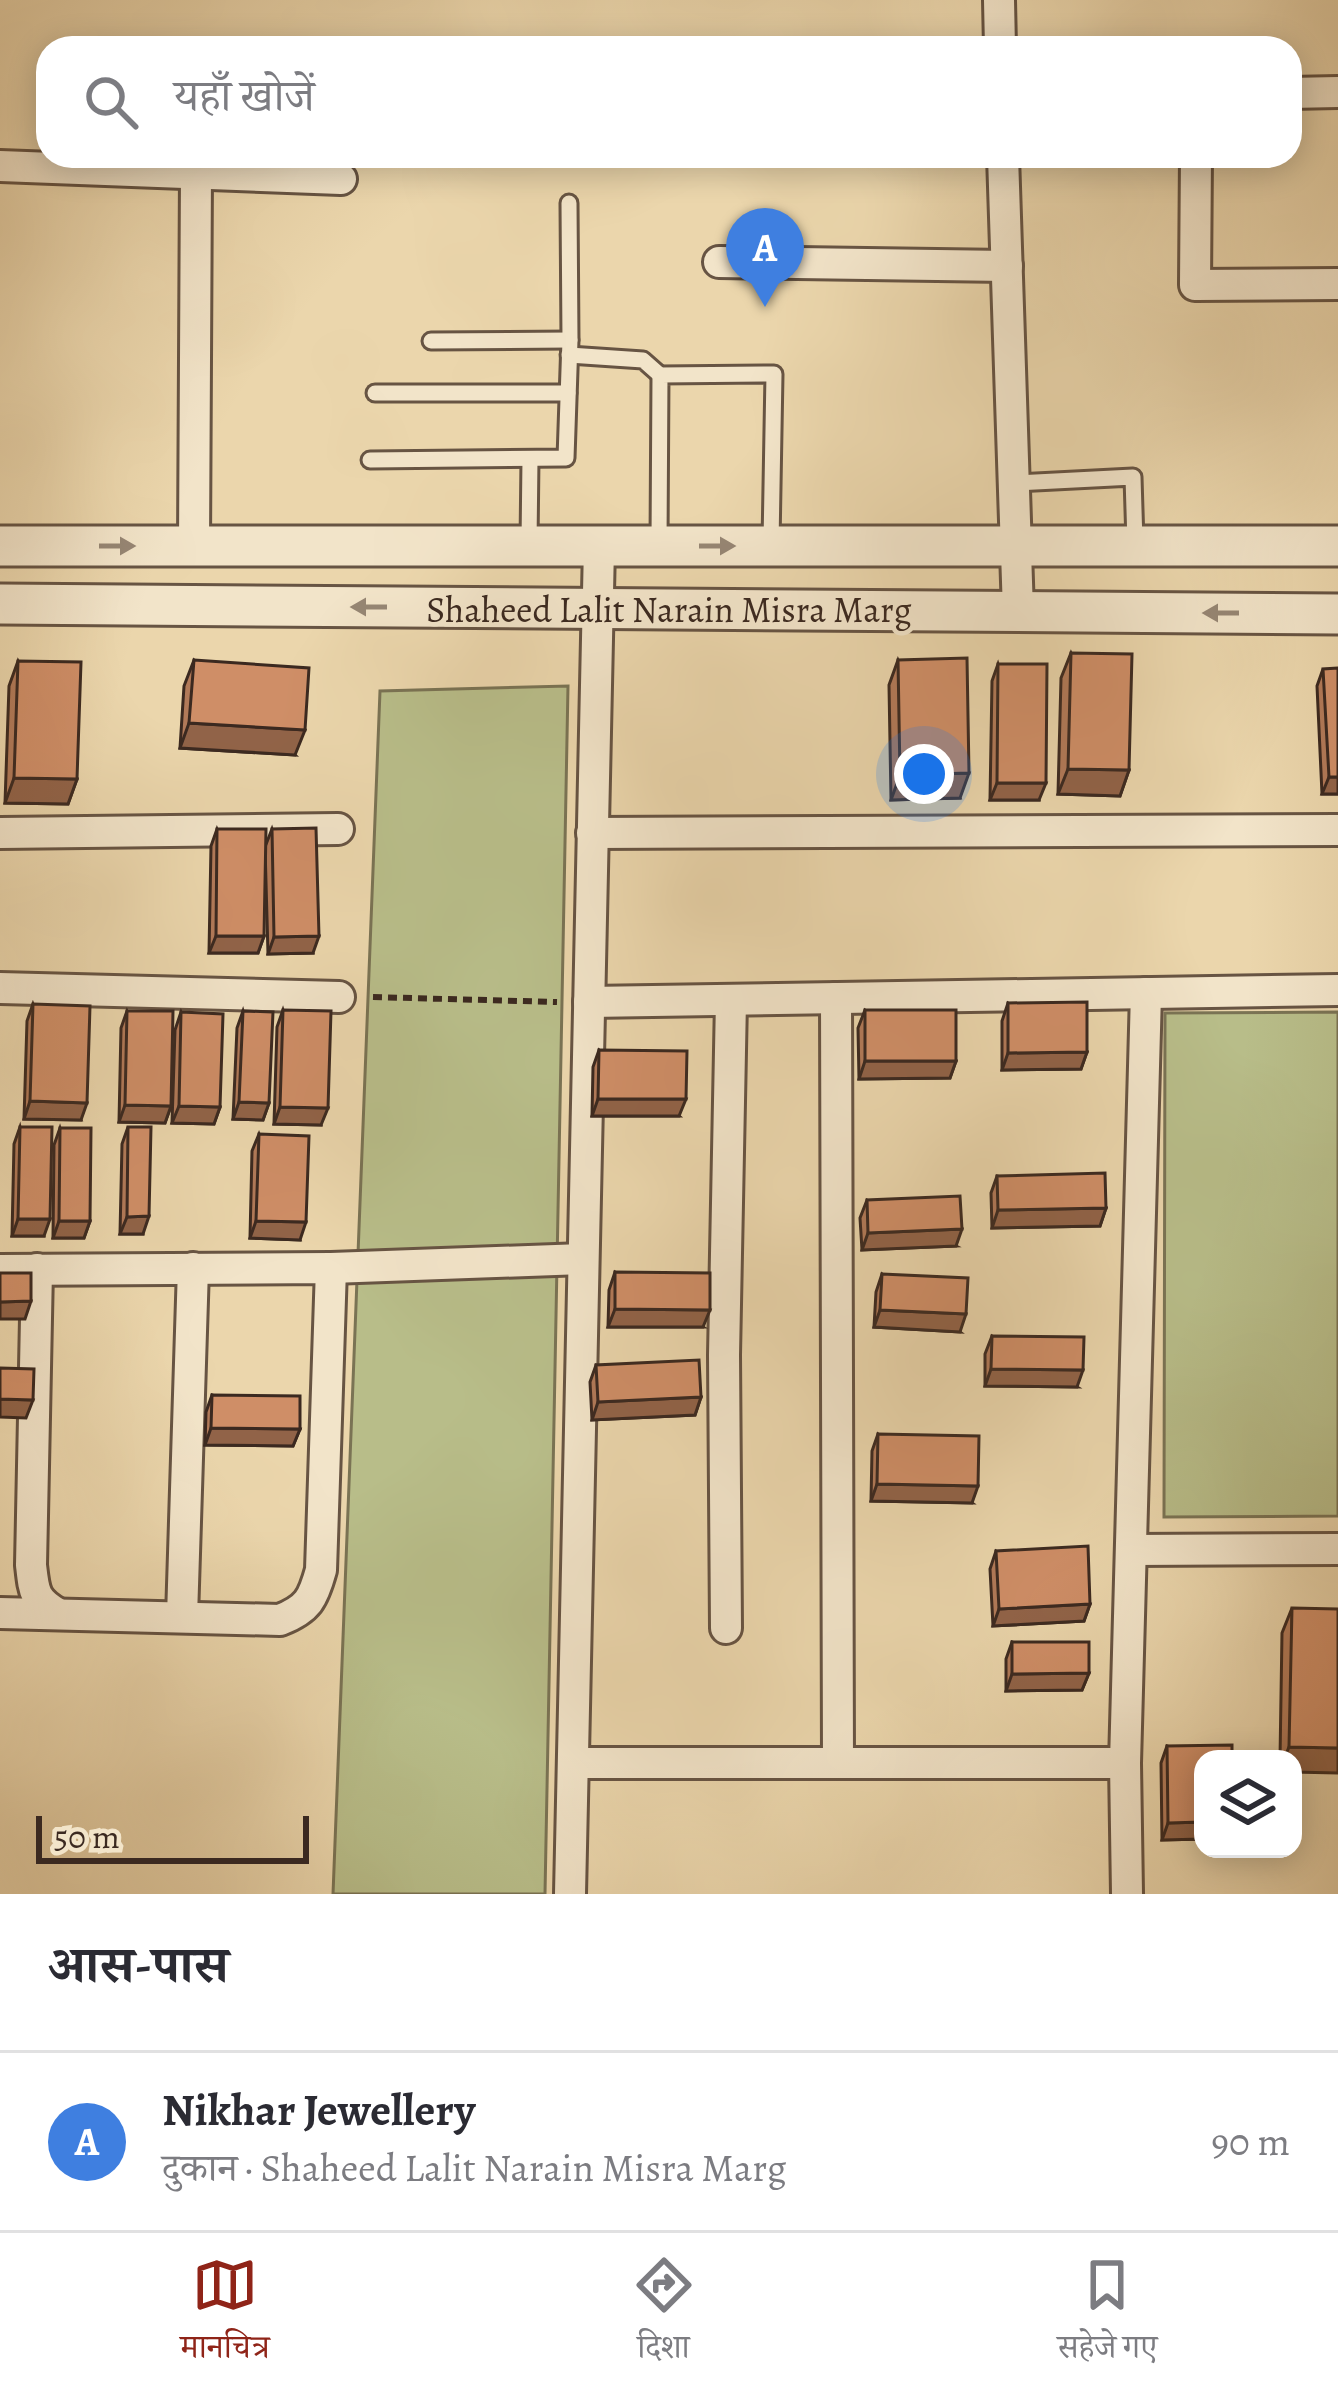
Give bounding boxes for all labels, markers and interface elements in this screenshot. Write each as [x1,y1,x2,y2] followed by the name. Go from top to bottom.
[36,36,1302,168] search box
[174,65,315,127] text: यहाँ खोजें
[78,69,144,135] icon: search
[726,208,804,307] pin: A
[99,536,137,556] one-way arrow
[699,536,737,556] one-way arrow
[426,585,912,634] street label: Shaheed Lalit Narain Misra Marg
[349,597,387,617] one-way arrow
[1201,604,1239,623] one-way arrow
[894,744,954,804] your location
[1194,1750,1302,1858] map controls
[1194,1750,1302,1858] button: layers
[36,1810,309,1863] scale bar
[54,1814,120,1859] text: 50 m
[48,1930,228,2000] text: आस-पास
[162,2079,475,2141] text: Nikhar Jewellery
[75,2115,99,2168] text: A
[1211,2115,1290,2168] text: 90 m
[162,2141,787,2194] text: दुकान · Shaheed Lalit Narain Misra Marg
[180,2252,270,2379] tab: मानचित्र
[631,2252,697,2379] tab: दिशा
[1057,2252,1158,2379] tab: सहेजे गए

